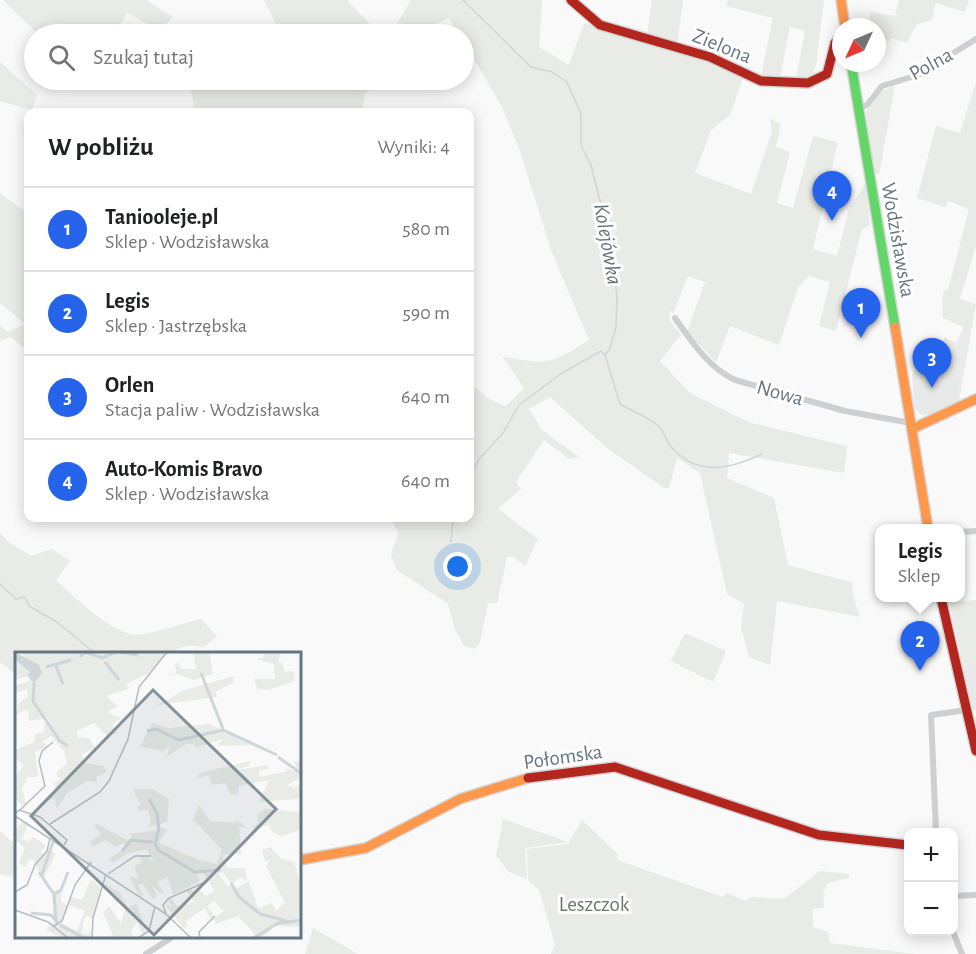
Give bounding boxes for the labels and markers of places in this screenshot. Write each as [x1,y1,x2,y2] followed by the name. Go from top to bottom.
[812,172,852,221] pin: 4
[842,288,880,338] pin: 1
[912,338,952,388] pin: 3
[900,622,940,671] pin: 2

